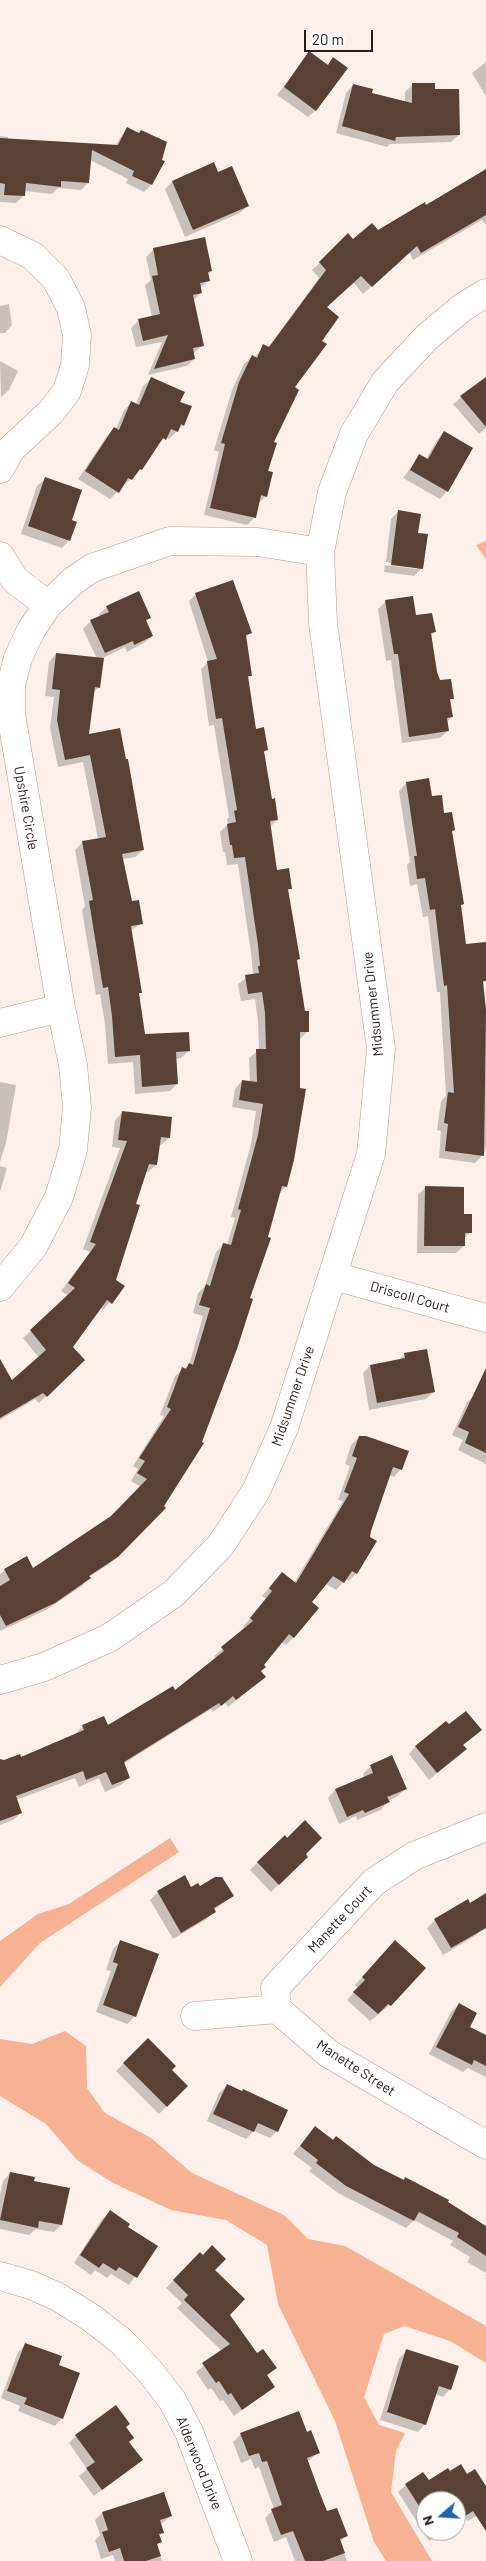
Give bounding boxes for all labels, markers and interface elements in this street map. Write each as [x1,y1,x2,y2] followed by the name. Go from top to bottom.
[306,20,375,52] scale bar
[312,30,344,48] text: 20 m
[10,765,42,851] street label: Upshire Circle
[359,951,387,1057] street label: Midsummer Drive
[368,1278,452,1316] street label: Driscoll Court
[268,1344,318,1448] street label: Midsummer Drive
[304,1882,376,1956] street label: Manette Court
[314,2036,398,2100] street label: Manette Street
[173,2414,225,2512] street label: Alderwood Drive
[416,2491,466,2541] north arrow
[418,2514,437,2528] text: N

